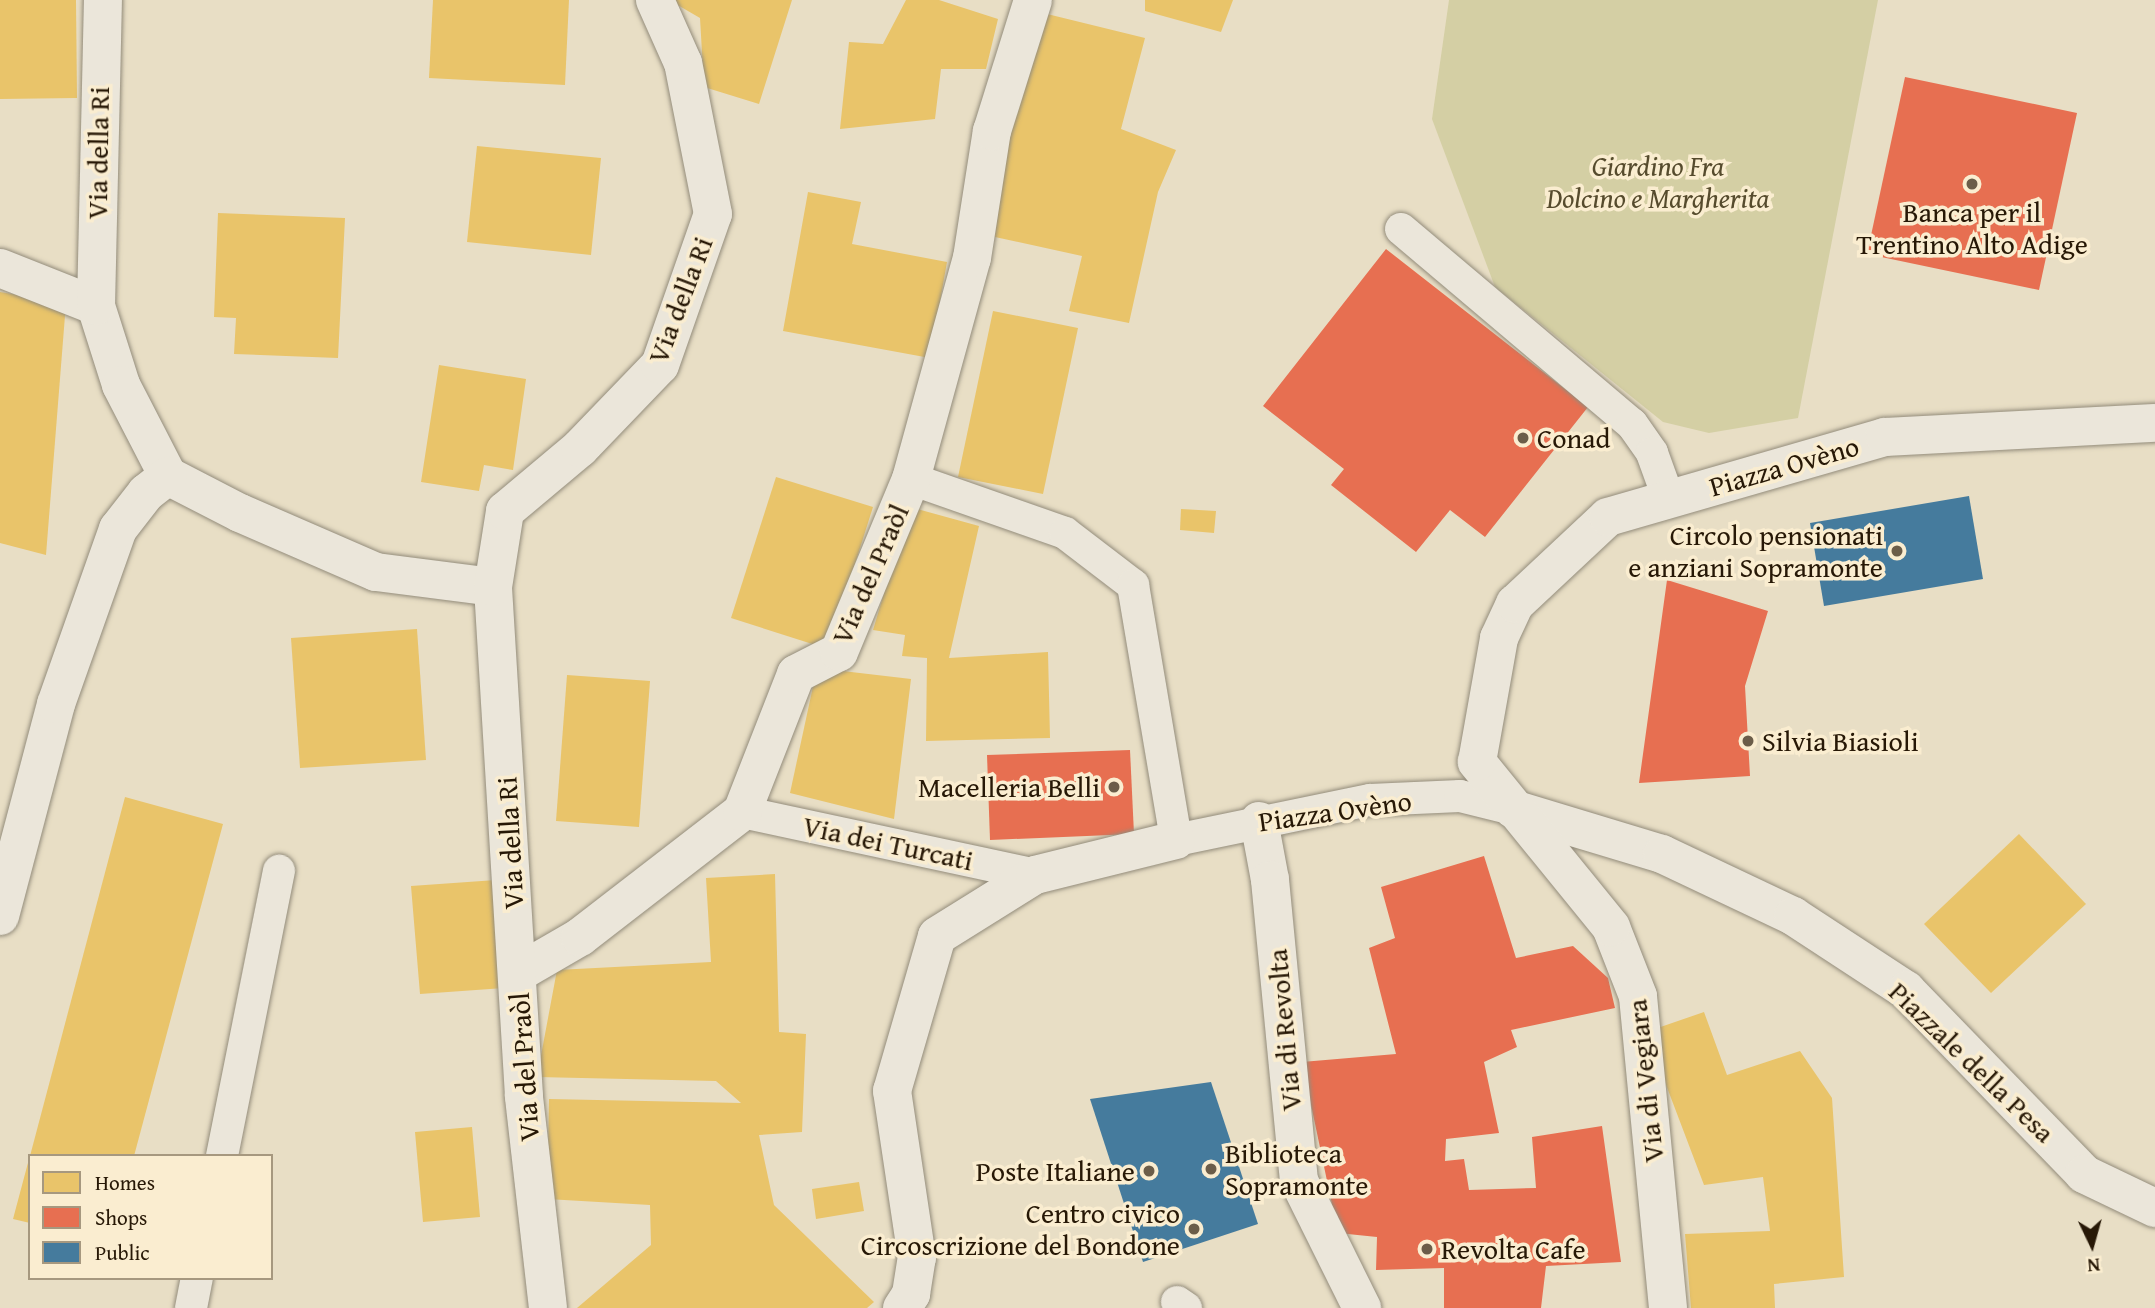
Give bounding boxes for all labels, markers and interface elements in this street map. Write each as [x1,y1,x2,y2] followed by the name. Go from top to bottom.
[80,86,116,220] street label: Via della Ri
[1547,149,1769,215] park label: Giardino Fra Dolcino e Margherita
[1964,176,1980,192] marker: Banca per il Trentino Alto Adige
[1856,195,2088,261] place label: Banca per il Trentino Alto Adige
[641,232,719,368] street label: Via della Ri
[1537,421,1610,455] place label: Conad
[1705,429,1863,503] street label: Piazza Ovèno
[1515,430,1531,446] marker: Conad
[824,499,916,649] street label: Via del Praòl
[1628,518,1883,584] place label: Circolo pensionati e anziani Sopramonte
[1889,543,1905,559] marker: Circolo pensionati e anziani Sopramonte
[1762,724,1919,758] place label: Silvia Biasioli
[1740,733,1756,749] marker: Silvia Biasioli
[918,770,1100,804] place label: Macelleria Belli
[490,776,530,910] street label: Via della Ri
[1106,779,1122,795] marker: Macelleria Belli
[1256,784,1414,838] street label: Piazza Ovèno
[800,809,976,877] street label: Via dei Turcati
[1260,948,1308,1112] street label: Via di Revolta
[1882,975,2062,1149] street label: Piazzale della Pesa
[502,991,546,1143] street label: Via del Praòl
[1620,998,1670,1164] street label: Via di Vegiara
[1225,1136,1368,1202] place label: Biblioteca Sopramonte
[28,1154,273,1280] legend
[976,1154,1135,1188] place label: Poste Italiane
[1203,1161,1219,1177] marker: Biblioteca Sopramonte
[1141,1163,1157,1179] marker: Poste Italiane
[95,1167,155,1198] text: Homes
[861,1196,1180,1262] place label: Centro civico Circoscrizione del Bondone
[95,1202,147,1233] text: Shops
[2057,1210,2127,1280] north arrow
[1186,1221,1202,1237] marker: Centro civico Circoscrizione del Bondone
[1441,1232,1586,1266] place label: Revolta Cafe
[95,1237,150,1268] text: Public
[1419,1241,1435,1257] marker: Revolta Cafe
[2086,1251,2101,1280] text: N

